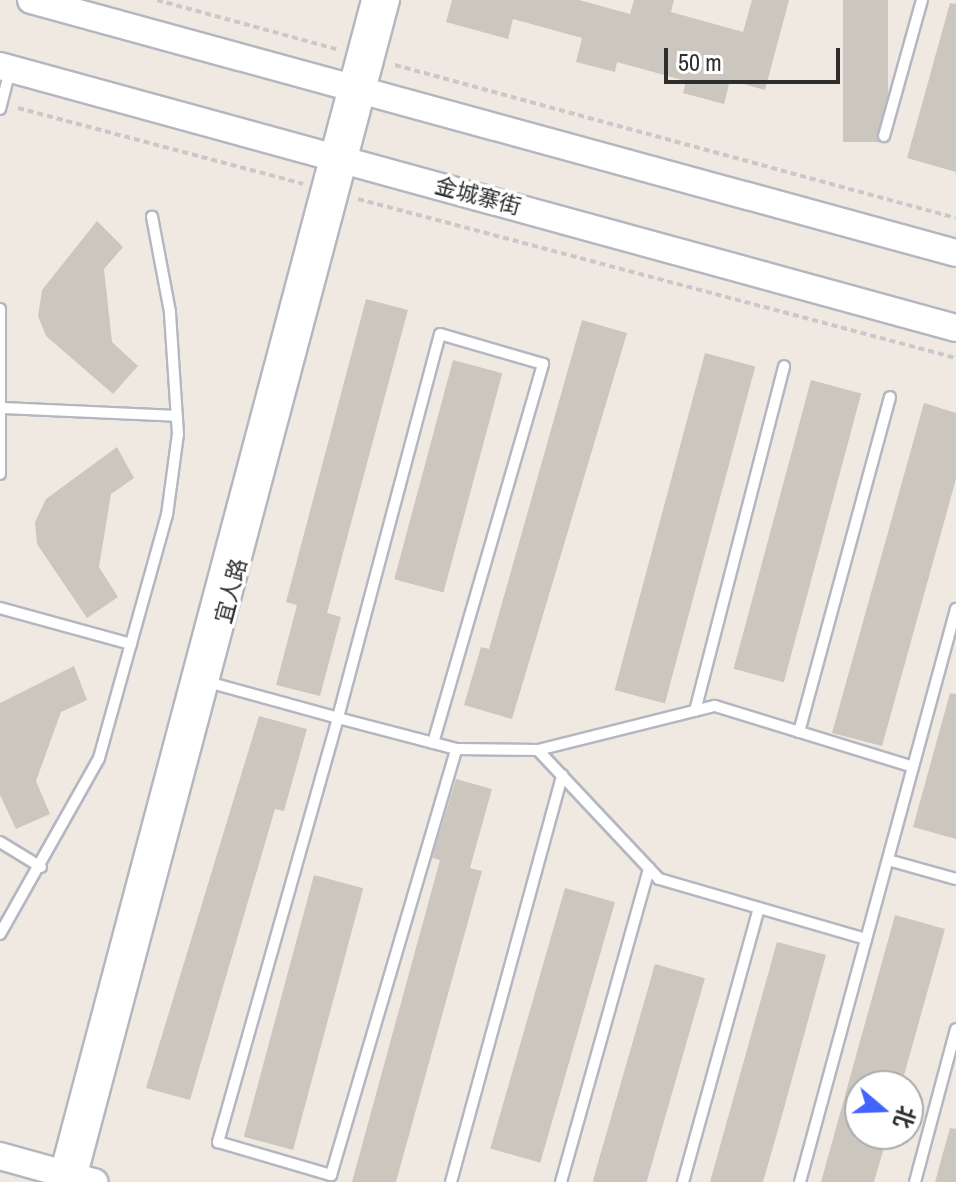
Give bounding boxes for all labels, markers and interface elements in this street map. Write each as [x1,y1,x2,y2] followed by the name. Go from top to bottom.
[668,32,844,82] scale bar
[678,46,722,78] text: 50 m
[432,172,524,220] street label: 金城寨街
[210,556,252,626] street label: 宜人路
[844,1070,924,1150] north arrow
[887,1102,923,1132] text: 北

